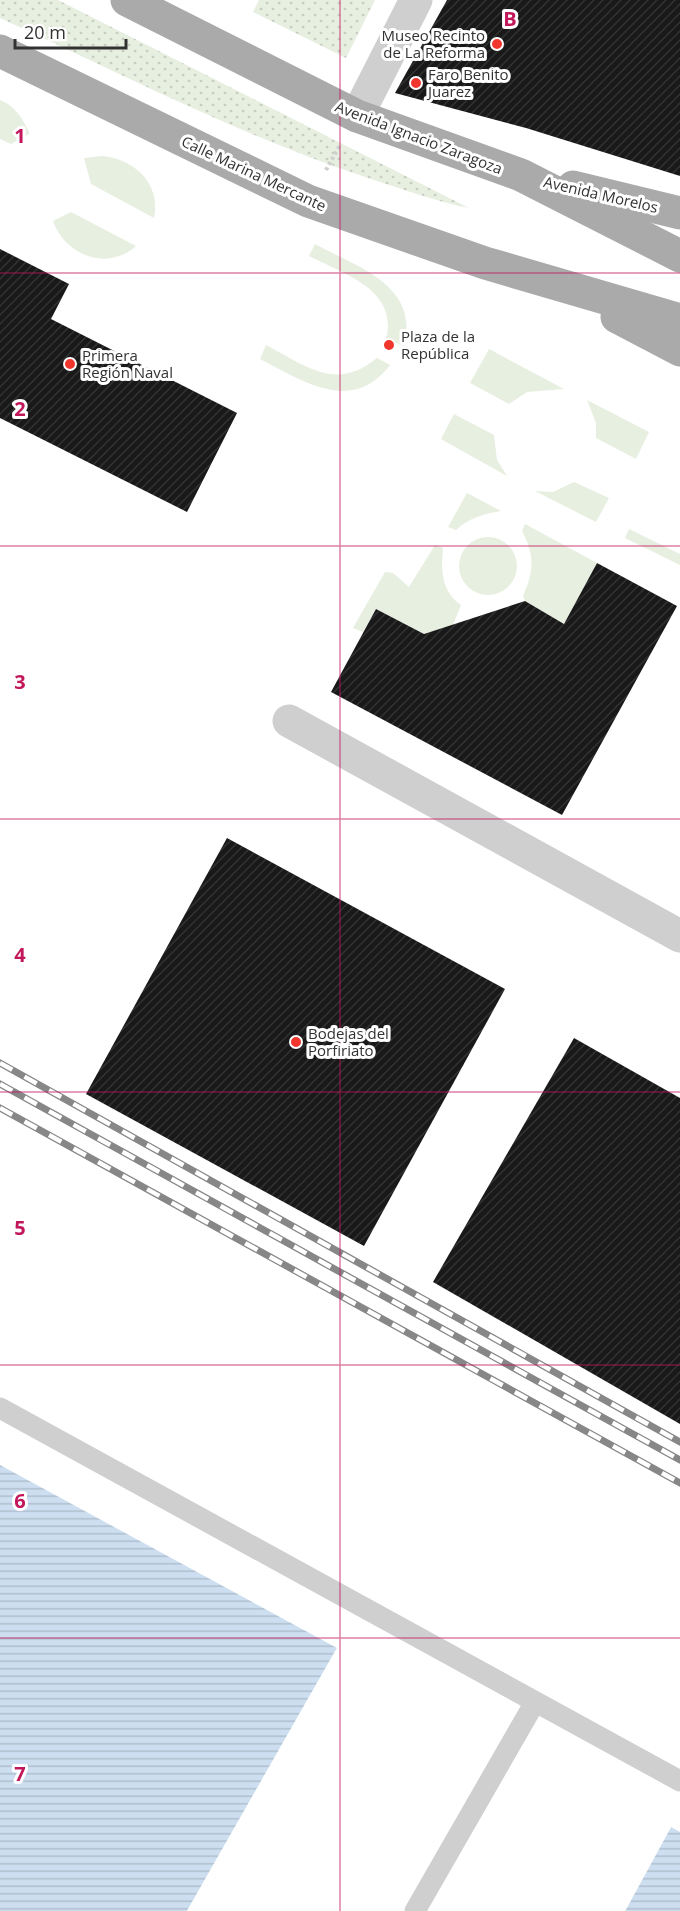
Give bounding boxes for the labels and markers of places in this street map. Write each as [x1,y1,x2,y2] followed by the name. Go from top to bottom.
[382,25,485,62] place label: Museo Recinto de La Reforma
[490,37,504,51] marker: Museo Recinto de La Reforma
[426,64,509,101] place label: Faro Benito Juarez
[409,76,423,90] marker: Faro Benito Juarez
[401,326,475,363] place label: Plaza de la República
[382,338,396,352] marker: Plaza de la República
[82,345,173,382] place label: Primera Región Naval
[63,357,77,371] marker: Primera Región Naval
[308,1023,389,1060] place label: Bodejas del Porfiriato
[289,1035,303,1049] marker: Bodejas del Porfiriato

